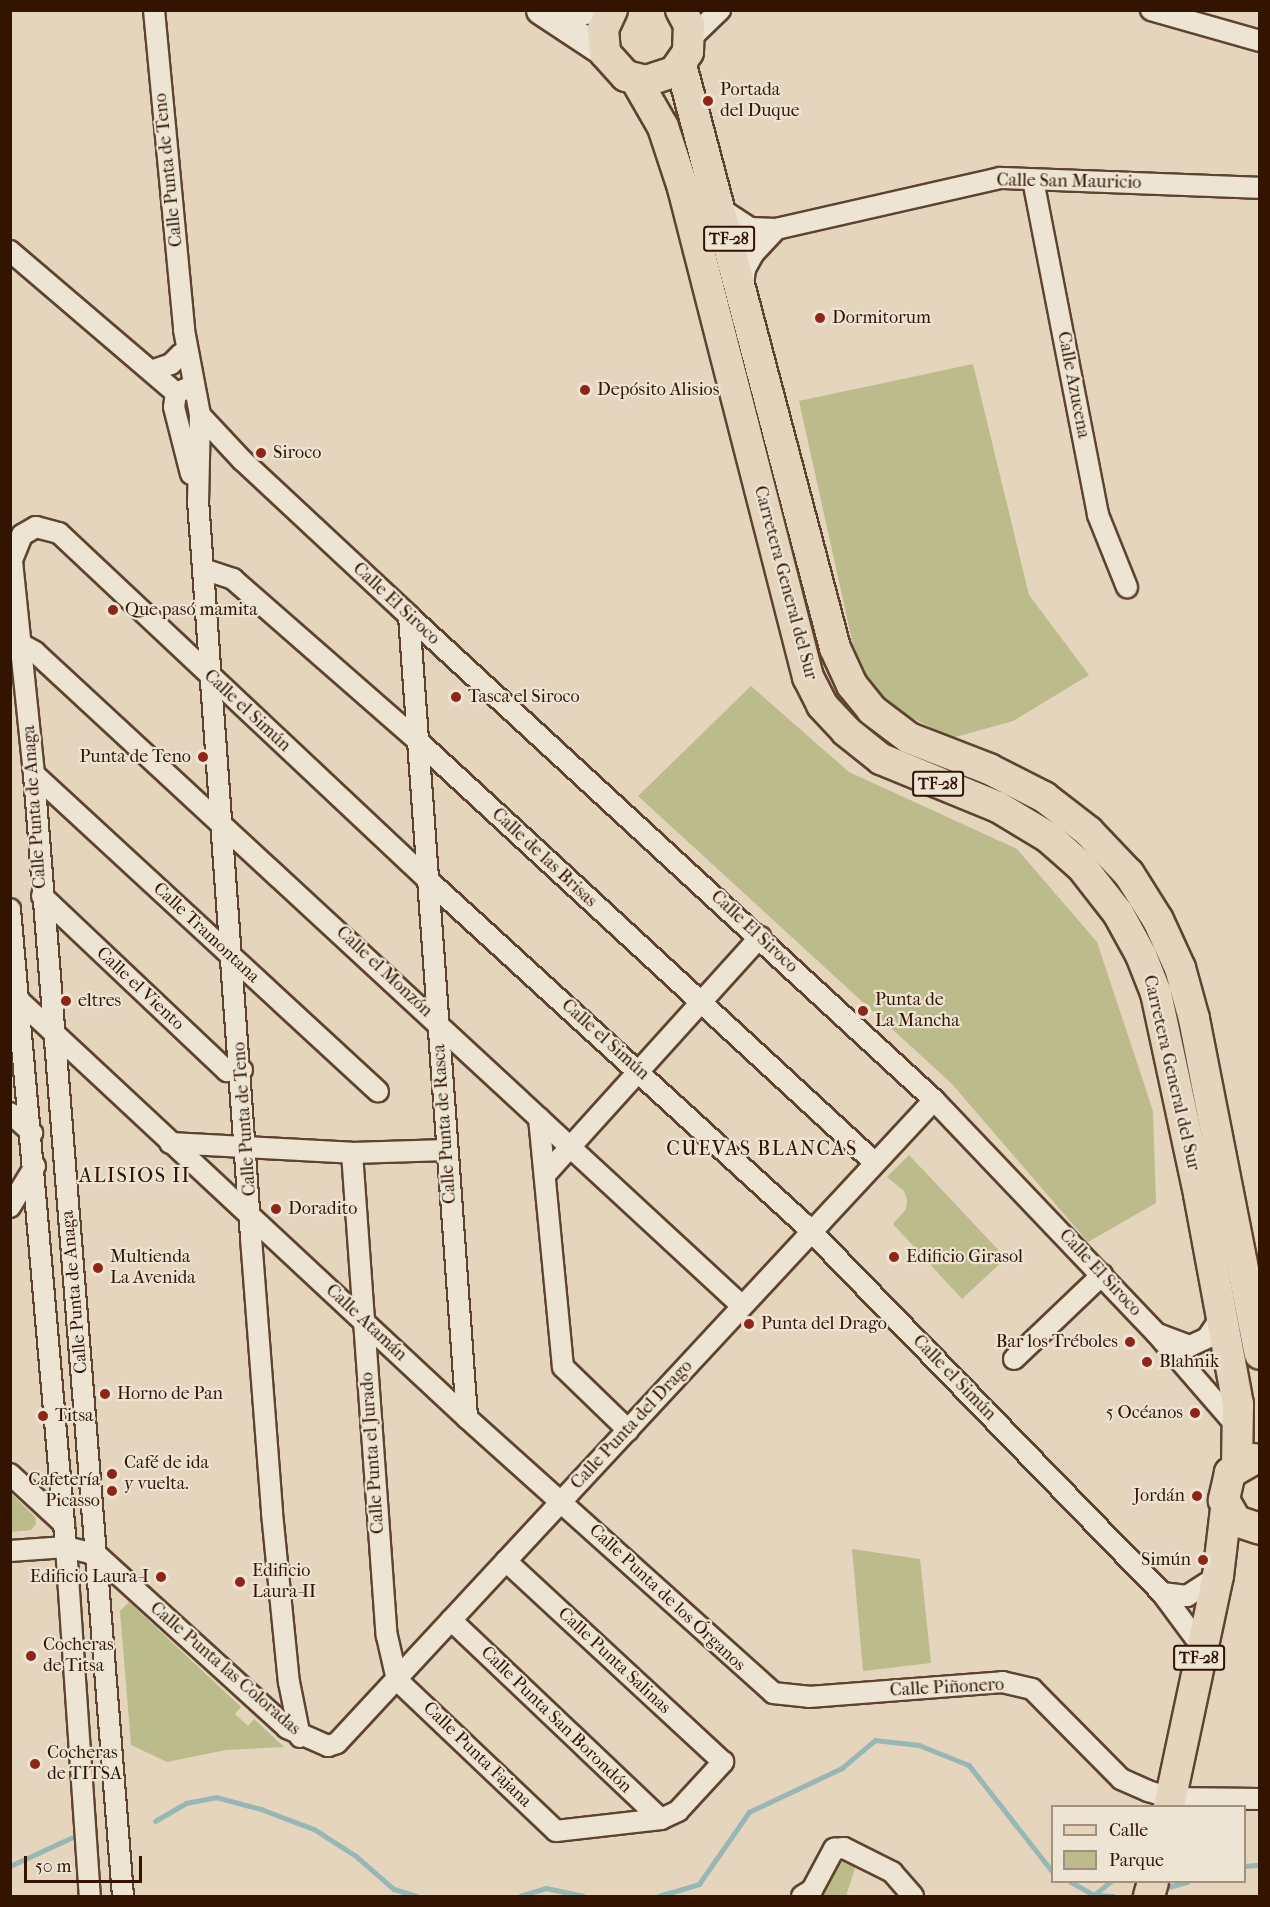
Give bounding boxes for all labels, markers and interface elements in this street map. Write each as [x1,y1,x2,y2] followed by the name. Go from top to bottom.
[720,80,800,122] place label: Portada del Duque
[150,92,188,248] street label: Calle Punta de Teno
[701,94,715,108] marker: Portada del Duque
[996,170,1142,194] street label: Calle San Mauricio
[702,226,756,252] road number: TF-28
[832,307,931,329] place label: Dormitorum
[813,311,827,325] marker: Dormitorum
[1052,330,1094,440] street label: Calle Azucena
[597,379,719,401] place label: Depósito Alisios
[578,383,592,397] marker: Depósito Alisios
[273,442,321,464] place label: Siroco
[254,446,268,460] marker: Siroco
[749,484,821,682] street label: Carretera General del Sur
[348,558,444,650] street label: Calle El Siroco
[125,599,258,621] place label: Que pasó mamita
[106,603,120,617] marker: Que pasó mamita
[199,665,295,757] street label: Calle el Simún
[468,686,580,708] place label: Tasca el Siroco
[449,690,463,704] marker: Tasca el Siroco
[19,724,51,890] street label: Calle Punta de Anaga
[79,746,191,768] place label: Punta de Teno
[196,750,210,764] marker: Punta de Teno
[911,771,965,797] road number: TF-28
[487,804,601,912] street label: Calle de las Brisas
[148,878,264,988] street label: Calle Tramontana
[706,886,802,978] street label: Calle El Siroco
[331,922,437,1022] street label: Calle el Monzón
[92,943,188,1035] street label: Calle el Viento
[1138,973,1204,1173] street label: Carretera General del Sur
[78,990,121,1012] place label: eltres
[875,990,960,1032] place label: Punta de La Mancha
[59,994,73,1008] marker: eltres
[557,995,653,1085] street label: Calle el Simún
[856,1004,870,1018] marker: Punta de La Mancha
[229,1041,261,1197] street label: Calle Punta de Teno
[429,1043,461,1205] street label: Calle Punta de Rasca
[666,1136,858,1160] district label: CUEVAS BLANCAS
[79,1163,191,1187] district label: ALISIOS II
[288,1198,357,1220] place label: Doradito
[269,1202,283,1216] marker: Doradito
[57,1209,93,1375] street label: Calle Punta de Anaga
[1054,1225,1146,1321] street label: Calle El Siroco
[906,1246,1023,1268] place label: Edificio Girasol
[110,1247,196,1290] place label: Multienda La Avenida
[887,1250,901,1264] marker: Edificio Girasol
[91,1261,105,1275] marker: Multienda La Avenida
[321,1280,411,1366] street label: Calle Atamán
[761,1313,887,1335] place label: Punta del Drago
[742,1317,756,1331] marker: Punta del Drago
[908,1331,1000,1425] street label: Calle el Simún
[996,1331,1118,1353] place label: Bar los Tréboles
[1123,1335,1137,1349] marker: Bar los Tréboles
[1159,1351,1219,1373] place label: Blahnik
[1140,1355,1154,1369] marker: Blahnik
[567,1356,697,1494] street label: Calle Punta del Drago
[357,1371,389,1535] street label: Calle Punta el Jurado
[117,1383,223,1405] place label: Horno de Pan
[98,1387,112,1401] marker: Horno de Pan
[1106,1402,1183,1424] place label: 5 Océanos
[55,1405,93,1427] place label: Titsa
[1188,1406,1202,1420] marker: 5 Océanos
[36,1409,50,1423] marker: Titsa
[124,1453,209,1496] place label: Café de ida y vuelta.
[105,1467,119,1481] marker: Café de ida y vuelta.
[28,1470,100,1512] place label: Cafetería Picasso
[105,1484,119,1498] marker: Cafetería Picasso
[1134,1485,1185,1507] place label: Jordán
[1190,1489,1204,1503] marker: Jordán
[584,1520,750,1676] street label: Calle Punta de los Órganos
[1141,1549,1191,1571] place label: Simún
[1196,1553,1210,1567] marker: Simún
[252,1561,316,1604] place label: Edificio Laura-II
[30,1566,149,1588] place label: Edificio Laura-I
[154,1570,168,1584] marker: Edificio Laura-I
[233,1575,247,1589] marker: Edificio Laura-II
[145,1598,305,1740] street label: Calle Punta las Coloradas
[553,1603,675,1719] street label: Calle Punta Salinas
[43,1635,114,1678] place label: Cocheras de Titsa
[476,1642,636,1798] street label: Calle Punta San Borondón
[1172,1645,1226,1671] road number: TF-28
[24,1649,38,1663] marker: Cocheras de Titsa
[889,1674,1005,1702] street label: Calle Piñonero
[418,1698,536,1812] street label: Calle Punta Fajana
[47,1743,122,1786] place label: Cocheras de TITSA
[28,1757,42,1771] marker: Cocheras de TITSA
[1051,1805,1246,1883] legend
[1109,1820,1148,1841] text: Calle
[27,1844,146,1882] scale bar
[1109,1850,1164,1871] text: Parque
[35,1856,71,1877] text: 50 m

